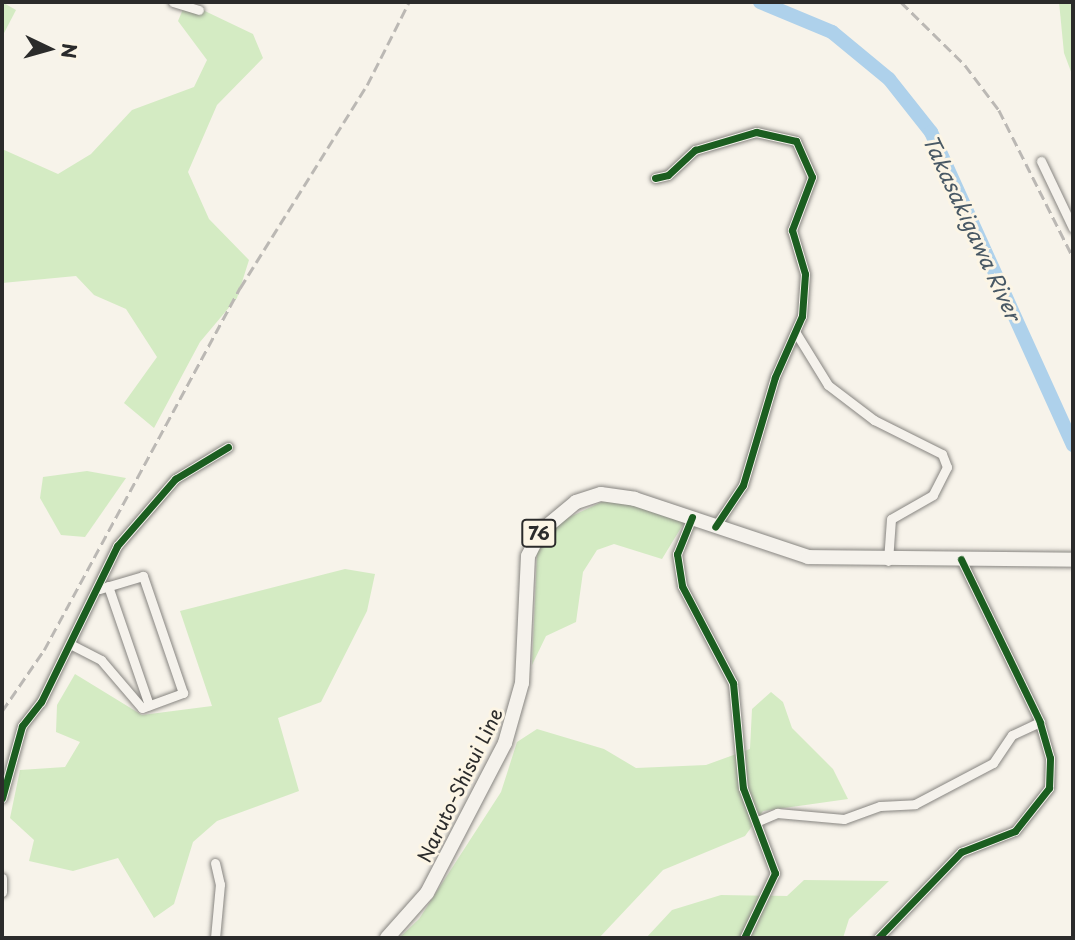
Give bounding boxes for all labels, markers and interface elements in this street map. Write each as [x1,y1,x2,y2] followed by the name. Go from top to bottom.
[14,14,84,84] north arrow
[55,42,85,60] text: N
[919,130,1027,324] water label: Takasakigawa River
[520,518,558,548] road number: 76
[413,704,507,866] street label: Naruto-Shisui Line

